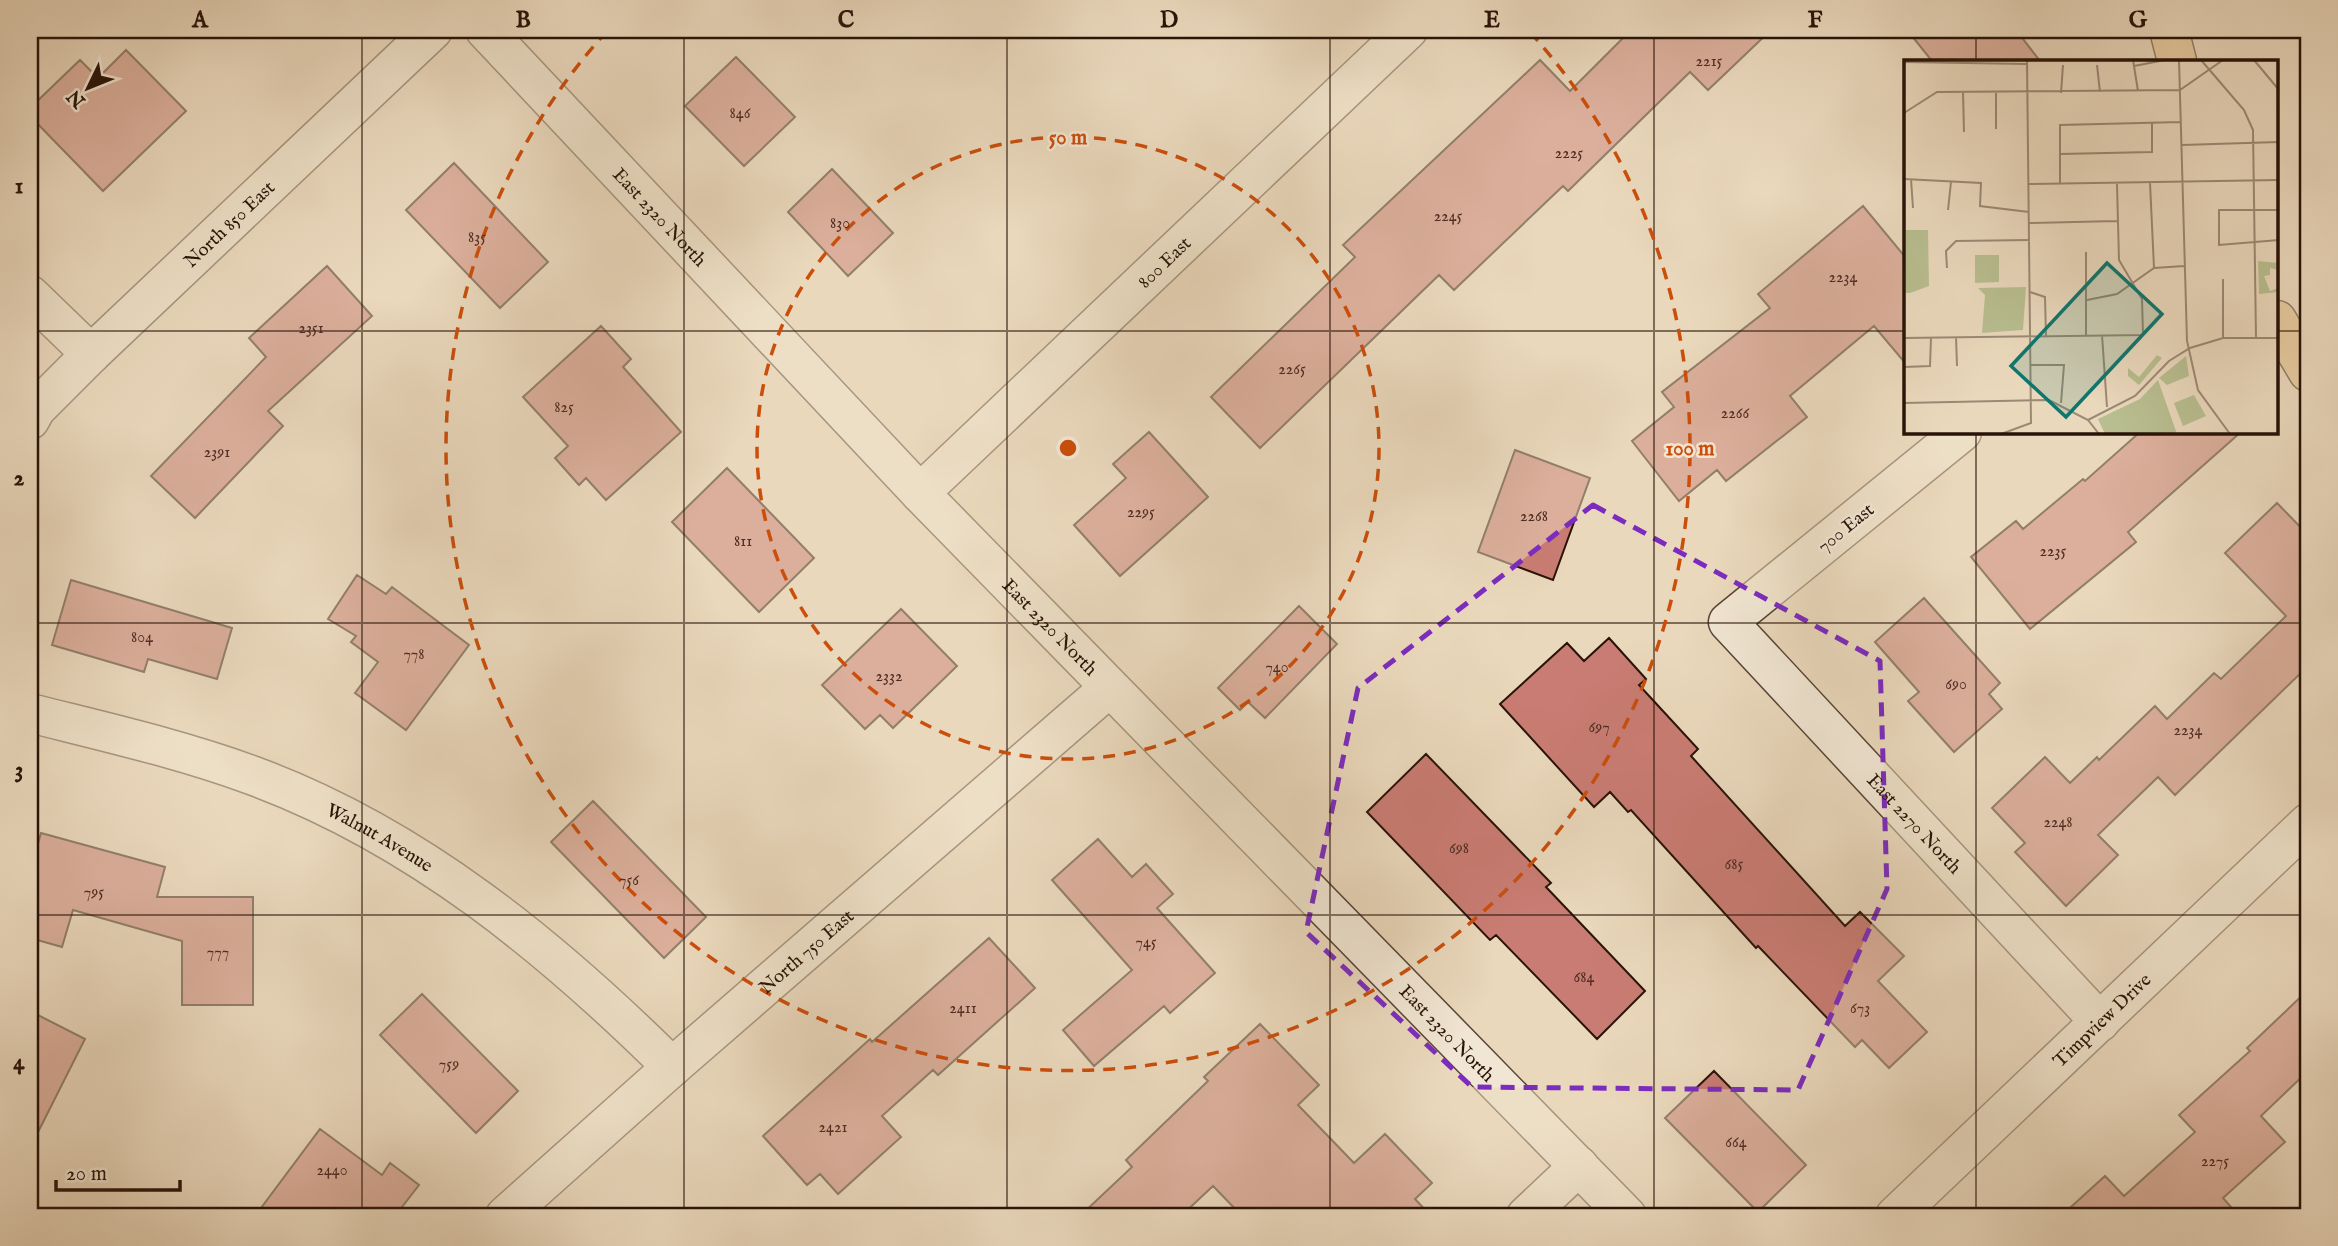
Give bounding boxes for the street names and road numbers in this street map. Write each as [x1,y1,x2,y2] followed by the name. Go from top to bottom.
[607,163,711,272] street label: East 2320 North
[180,176,281,274] street label: North 850 East
[1133,232,1197,294] street label: 800 East
[1813,498,1880,559] street label: 700 East
[996,574,1102,682] street label: East 2320 North
[1861,769,1966,880] street label: East 2270 North
[322,799,437,879] street label: Walnut Avenue
[755,904,860,1000] street label: North 750 East
[2049,968,2157,1073] street label: Timpview Drive
[1393,980,1499,1088] street label: East 2320 North

